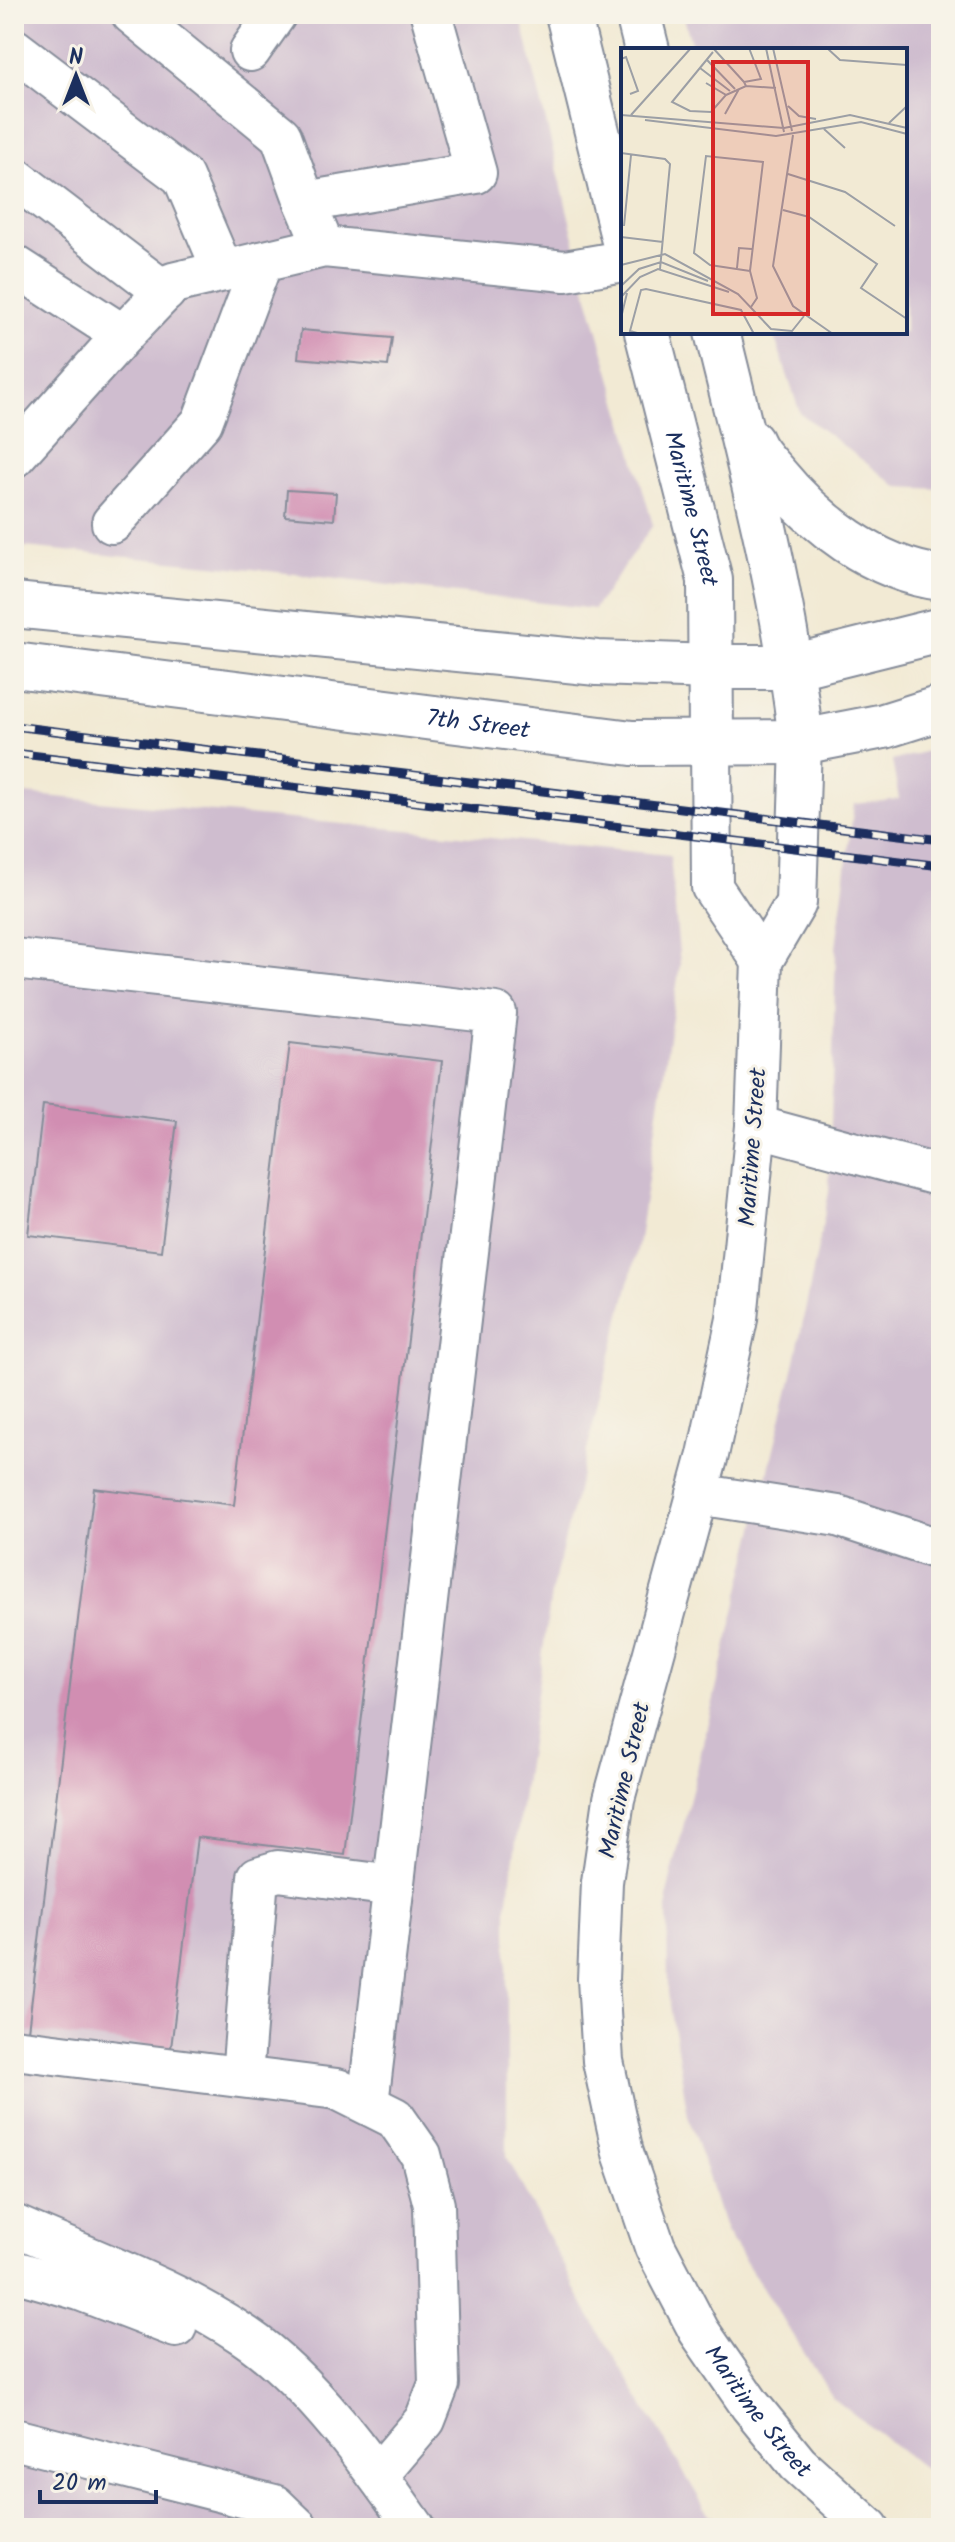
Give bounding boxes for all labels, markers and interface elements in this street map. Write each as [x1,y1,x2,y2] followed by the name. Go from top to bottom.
[36,36,116,116] north arrow
[69,41,83,76] text: N
[621,48,907,334] inset map
[652,427,728,587] street label: Maritime Street
[424,699,533,751] street label: 7th Street
[728,1066,779,1228] street label: Maritime Street
[589,1698,663,1862] street label: Maritime Street
[693,2337,820,2489] street label: Maritime Street
[40,2454,156,2504] scale bar
[52,2464,107,2503] text: 20 m

